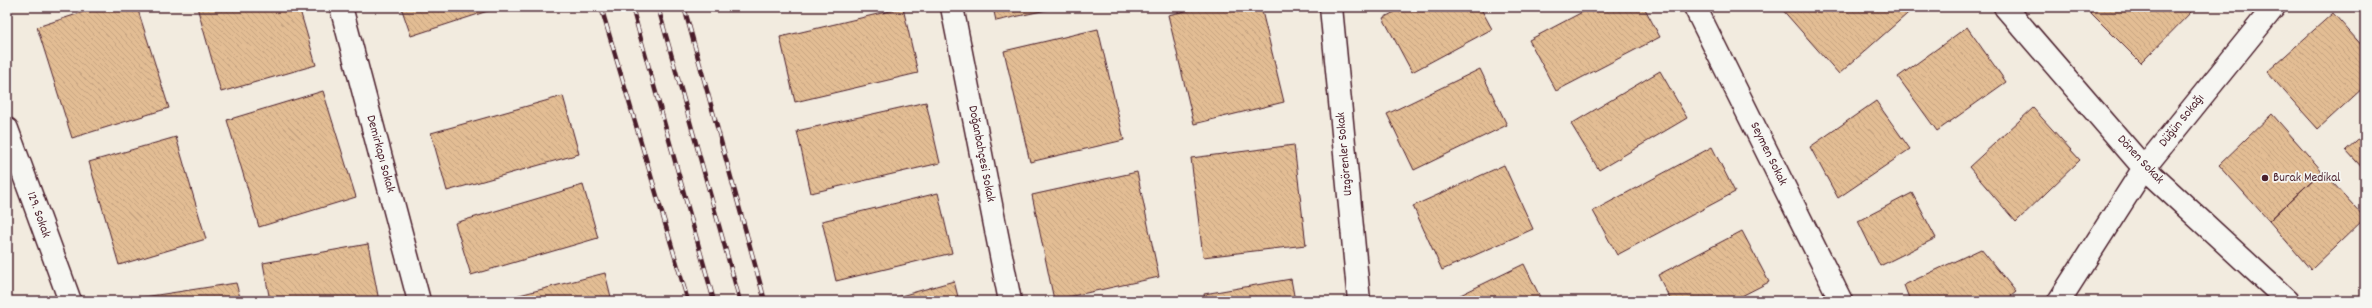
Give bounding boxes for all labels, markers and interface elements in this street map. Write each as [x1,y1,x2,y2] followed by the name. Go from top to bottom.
[2155,90,2209,152] street label: Düğün Sokağı
[962,104,1000,204] street label: Doğanbahçesi Sokak
[1332,111,1358,197] street label: Uzgörenler Sokak
[361,113,399,195] street label: Demirkapı Sokak
[1744,119,1792,189] street label: Seymen Sokak
[2112,131,2168,189] street label: Dönen Sokak
[2273,169,2340,188] place label: Burak Medikal
[2260,173,2270,183] marker: Burak Medikal
[21,189,55,241] street label: 129. Sokak

